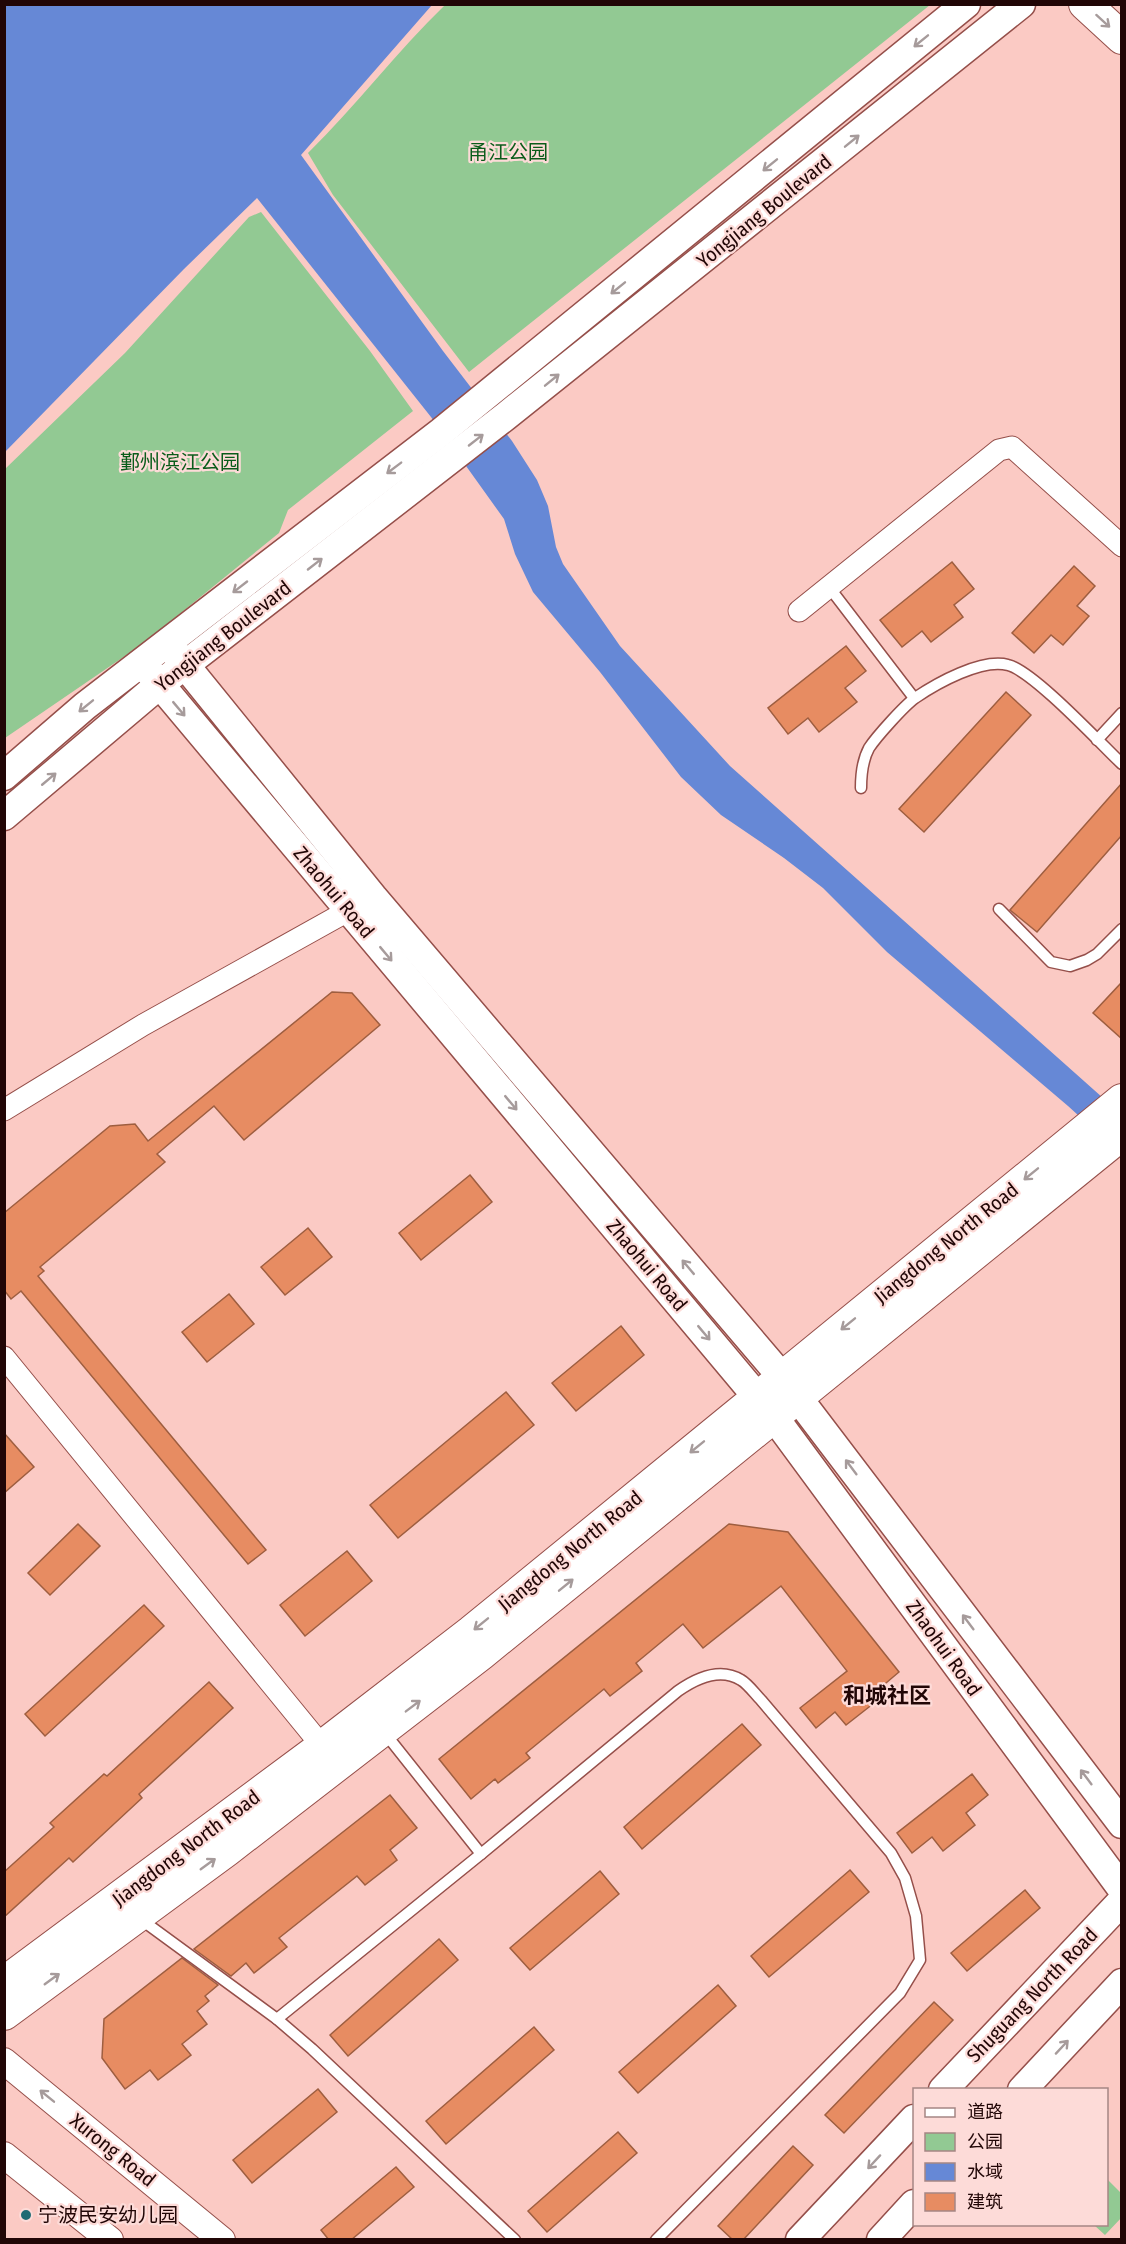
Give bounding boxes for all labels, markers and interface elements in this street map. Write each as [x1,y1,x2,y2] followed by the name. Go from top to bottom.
[1096,14,1111,28] one-way arrow
[913,35,929,48] one-way arrow
[844,134,860,147] one-way arrow
[468,140,548,164] park label: 甬江公园
[692,149,836,273] street label: Yongjiang Boulevard
[762,158,778,171] one-way arrow
[610,281,626,294] one-way arrow
[543,374,559,387] one-way arrow
[468,433,484,446] one-way arrow
[120,450,240,474] park label: 鄞州滨江公园
[386,461,402,474] one-way arrow
[307,558,323,571] one-way arrow
[150,575,296,697] street label: Yongjiang Boulevard
[232,581,248,594] one-way arrow
[78,700,94,713] one-way arrow
[172,701,185,717] one-way arrow
[41,772,57,785] one-way arrow
[289,841,379,943] street label: Zhaohui Road
[379,946,393,961] one-way arrow
[504,1095,518,1110] one-way arrow
[1023,1167,1039,1180] one-way arrow
[869,1177,1023,1309] street label: Jiangdong North Road
[602,1214,692,1316] street label: Zhaohui Road
[681,1260,695,1275] one-way arrow
[840,1317,856,1330] one-way arrow
[697,1325,711,1340] one-way arrow
[690,1440,705,1454] one-way arrow
[844,1459,857,1475] one-way arrow
[493,1485,647,1617] street label: Jiangdong North Road
[558,1579,574,1592] one-way arrow
[901,1595,987,1701] street label: Zhaohui Road
[962,1614,975,1630] one-way arrow
[473,1617,489,1630] one-way arrow
[843,1682,931,1709] district label: 和城社区
[404,1699,420,1712] one-way arrow
[1080,1770,1093,1786] one-way arrow
[107,1785,265,1911] street label: Jiangdong North Road
[200,1857,216,1870] one-way arrow
[962,1923,1102,2067] street label: Shuguang North Road
[43,1973,59,1986] one-way arrow
[1054,2039,1069,2054] one-way arrow
[913,2088,1108,2226] legend
[39,2089,55,2102] one-way arrow
[967,2101,1003,2123] text: 道路
[65,2108,161,2192] street label: Xurong Road
[967,2131,1003,2153] text: 公园
[867,2154,881,2169] one-way arrow
[967,2161,1003,2183] text: 水域
[967,2191,1003,2213] text: 建筑
[38,2203,178,2227] place label: 宁波民安幼儿园
[19,2208,33,2222] marker: 宁波民安幼儿园

